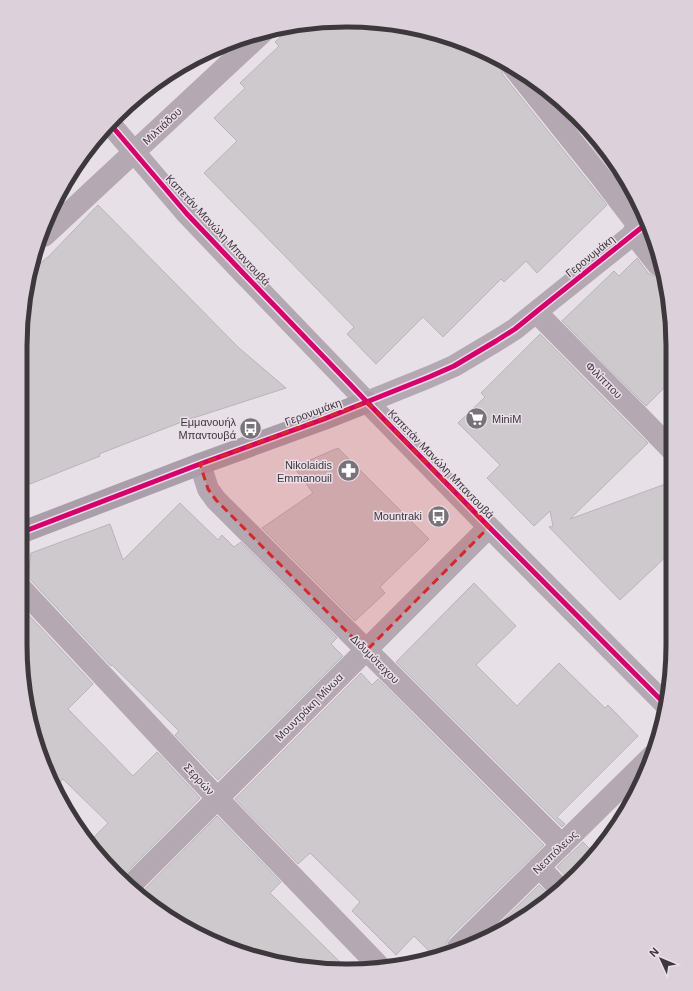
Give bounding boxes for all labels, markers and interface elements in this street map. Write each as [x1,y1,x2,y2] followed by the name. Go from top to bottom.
[140,105,184,147] street label: Μιλτιάδου
[164,172,273,288] street label: Καπετάν Μανώλη Μπαντουβά
[563,233,617,279] street label: Γερονυμάκη
[583,359,625,401] street label: Φιλίππου
[283,396,343,428] street label: Γερονυμάκη
[463,406,489,432] supermarket icon: MiniM
[386,407,497,521] street label: Καπετάν Μανώλη Μπαντουβά
[492,413,521,425] place label: MiniM
[238,415,264,441] bus stop icon: Εμμανουήλ Μπαντουβά
[179,416,237,441] place label: Εμμανουήλ Μπαντουβά
[335,458,361,484] pharmacy icon: Nikolaidis Emmanouil
[277,459,332,484] place label: Nikolaidis Emmanouil
[425,503,451,529] bus stop icon: Mountraki
[374,510,422,522] place label: Mountraki
[348,632,402,686] street label: Διδυμότειχου
[273,670,346,743] street label: Μουντράκη Μίνωα
[182,761,217,797] street label: Σερρών
[530,828,580,876] street label: Νεαπόλεως
[641,939,681,979] north arrow
[647,945,661,959] text: N

